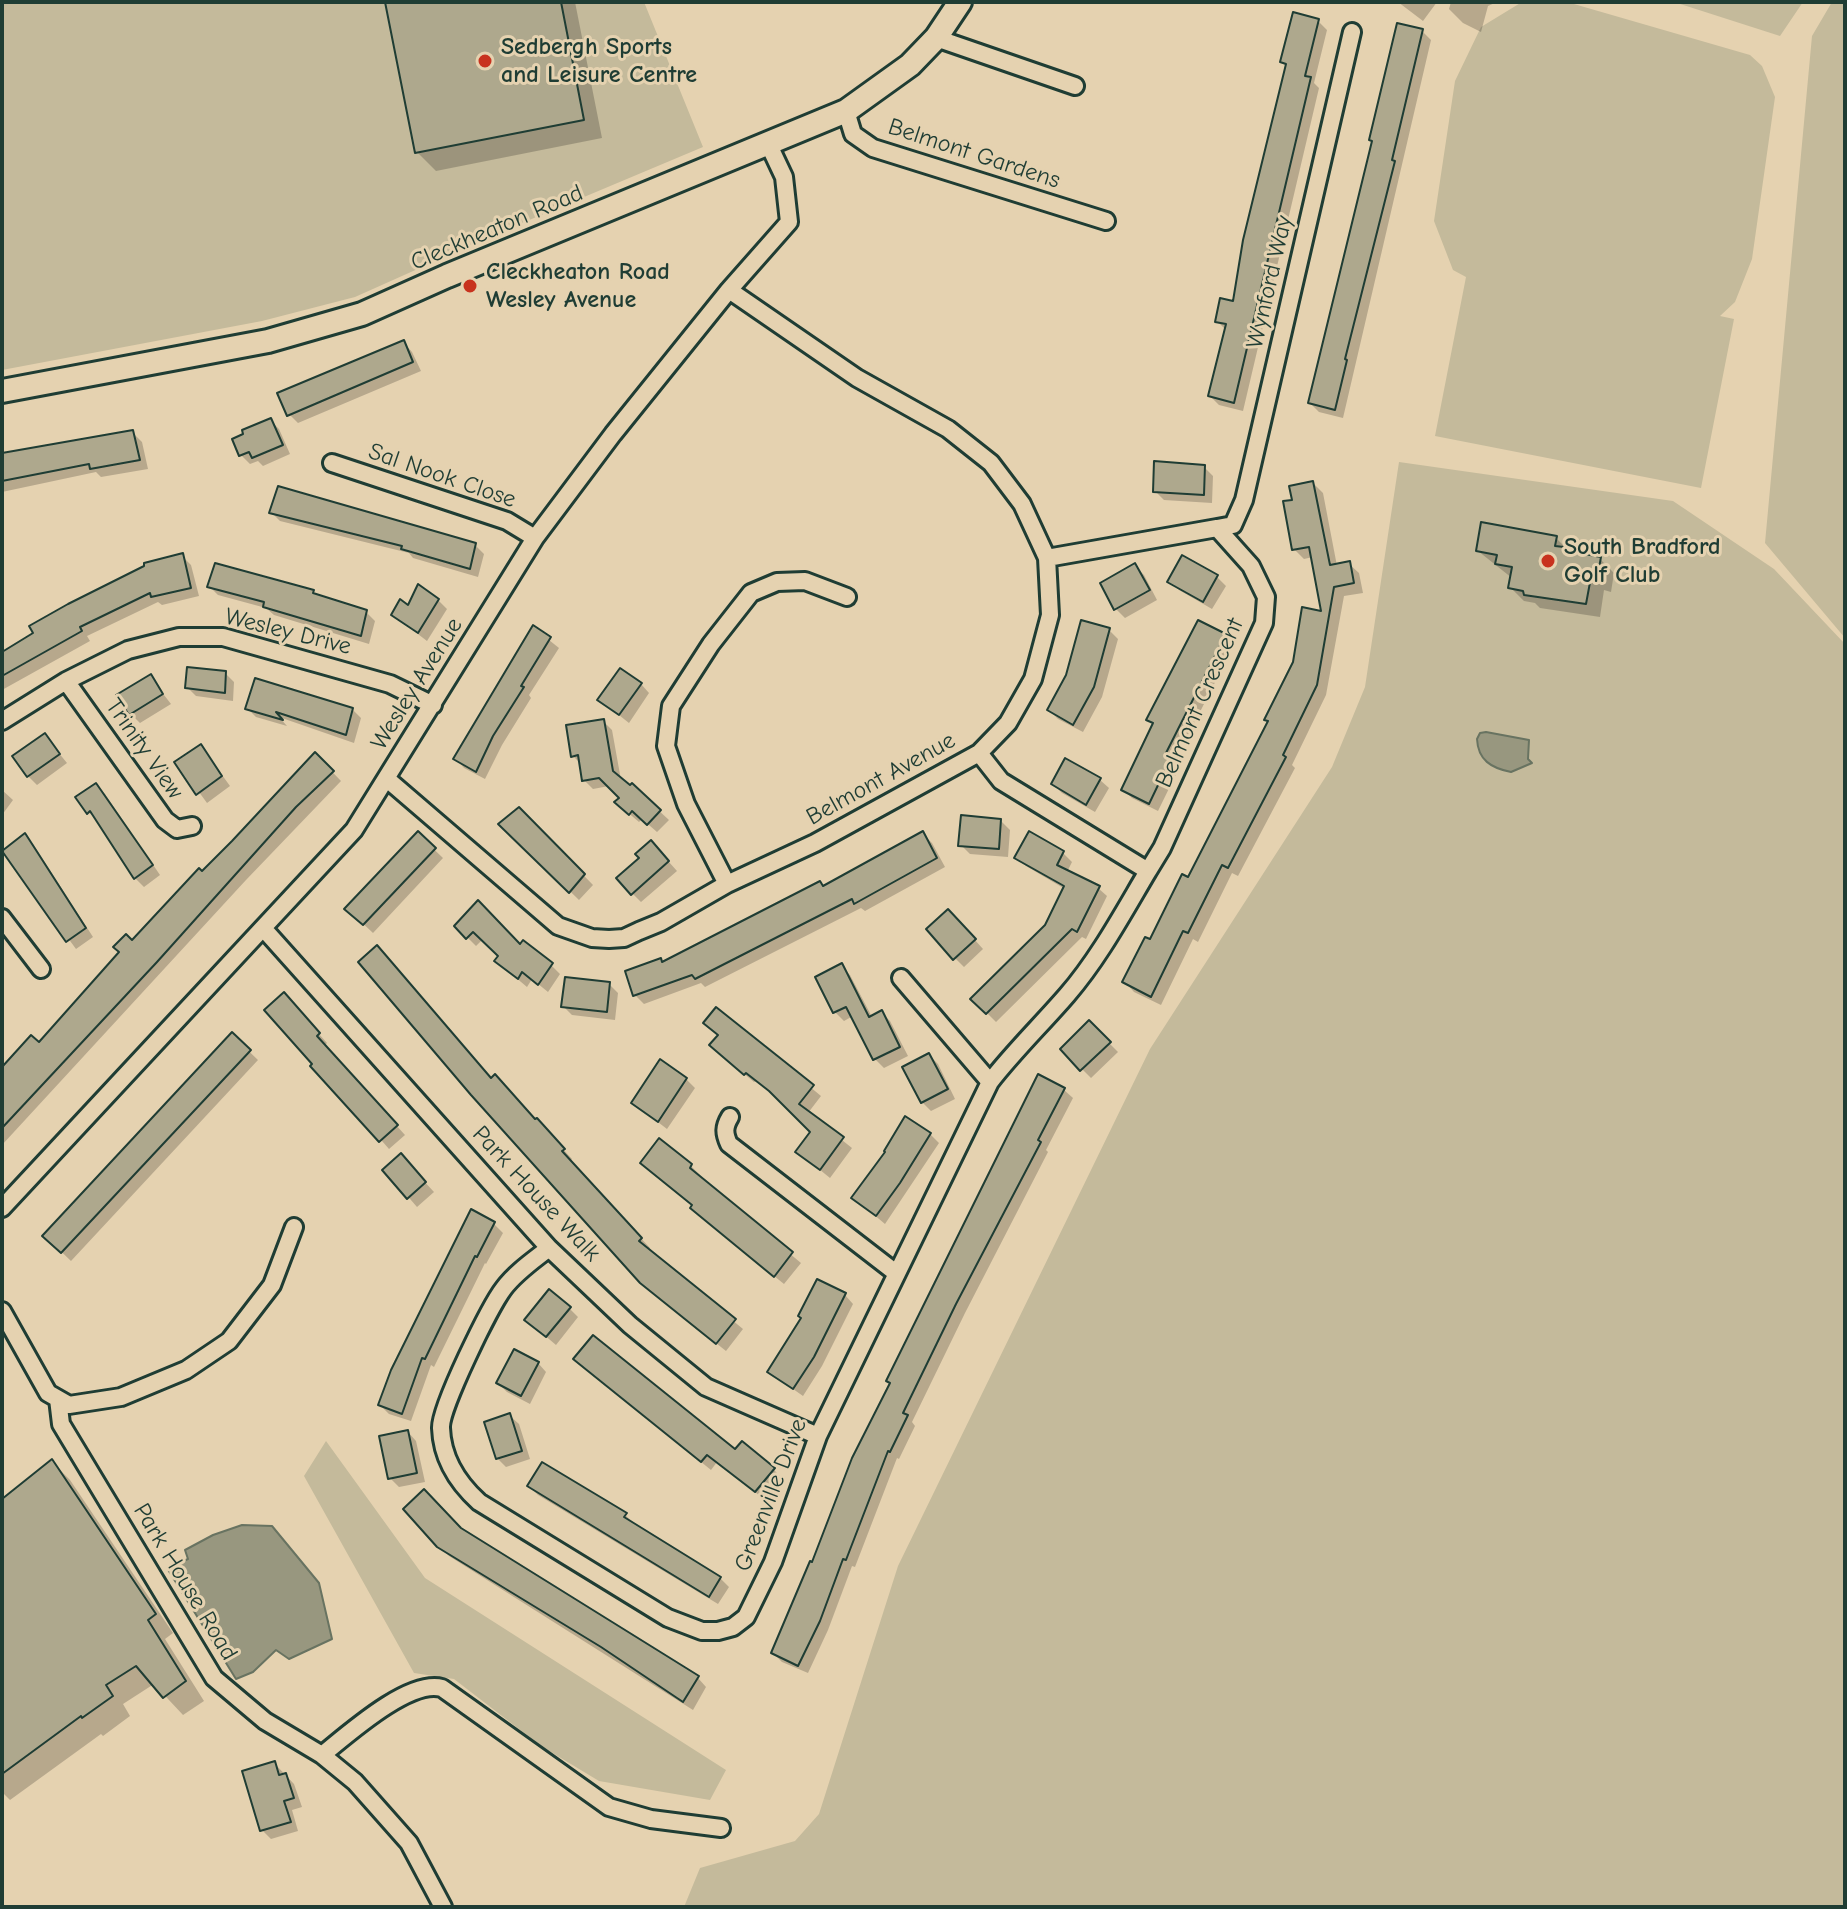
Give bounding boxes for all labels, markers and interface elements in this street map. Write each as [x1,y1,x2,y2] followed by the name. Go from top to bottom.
[501,33,697,89] place label: Sedbergh Sports and Leisure Centre
[476,52,494,70] marker: Sedbergh Sports and Leisure Centre
[884,113,1064,195] street label: Belmont Gardens
[406,179,588,277] street label: Cleckheaton Road
[1241,213,1299,351] street label: Wynford Way
[486,258,670,314] place label: Cleckheaton Road Wesley Avenue
[461,277,479,295] marker: Cleckheaton Road Wesley Avenue
[364,437,520,515] street label: Sal Nook Close
[1564,533,1720,589] place label: South Bradford Golf Club
[1539,552,1557,570] marker: South Bradford Golf Club
[222,602,354,662] street label: Wesley Drive
[365,613,469,755] street label: Wesley Avenue
[1150,614,1250,792] street label: Belmont Crescent
[99,693,189,805] street label: Trinity View
[801,726,961,832] street label: Belmont Avenue
[466,1120,606,1268] street label: Park House Walk
[729,1415,813,1575] street label: Greenville Drive
[127,1498,243,1666] street label: Park House Road

